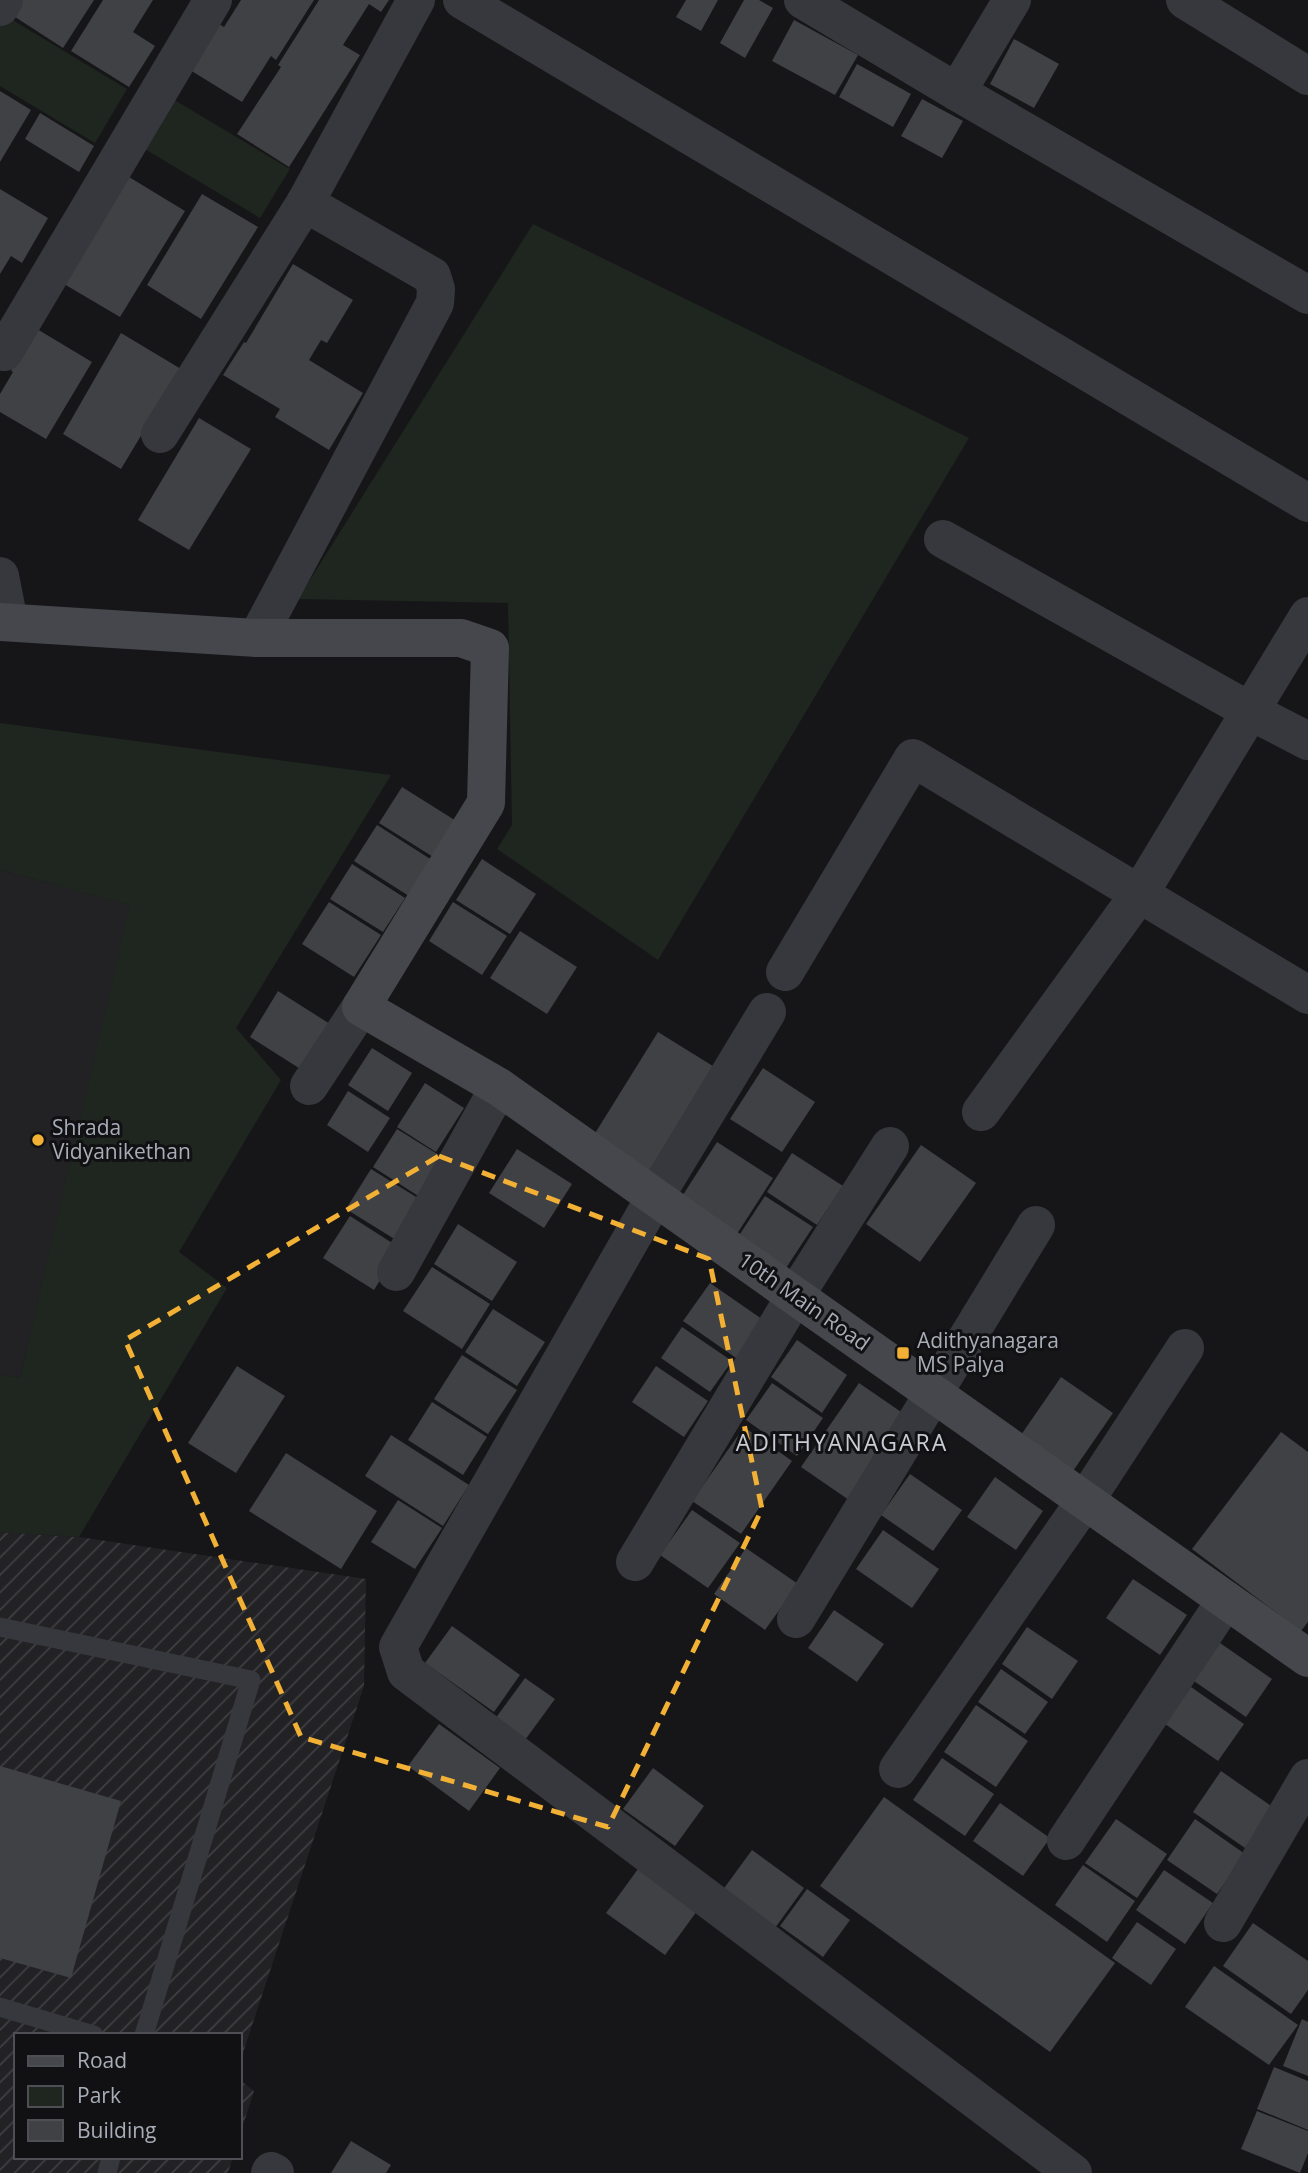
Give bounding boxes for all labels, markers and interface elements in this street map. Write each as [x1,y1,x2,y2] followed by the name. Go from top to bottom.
[52,1113,191,1165] place label: Shrada Vidyanikethan
[30,1132,46,1148] marker: Shrada Vidyanikethan
[733,1246,876,1357] street label: 10th Main Road
[917,1326,1059,1378] place label: Adithyanagara MS Palya
[895,1345,911,1361] marker: Adithyanagara MS Palya
[736,1426,948,1458] district label: ADITHYANAGARA
[14,2033,242,2159] legend
[77,2046,127,2074] text: Road
[77,2081,121,2109] text: Park
[77,2116,156,2144] text: Building

